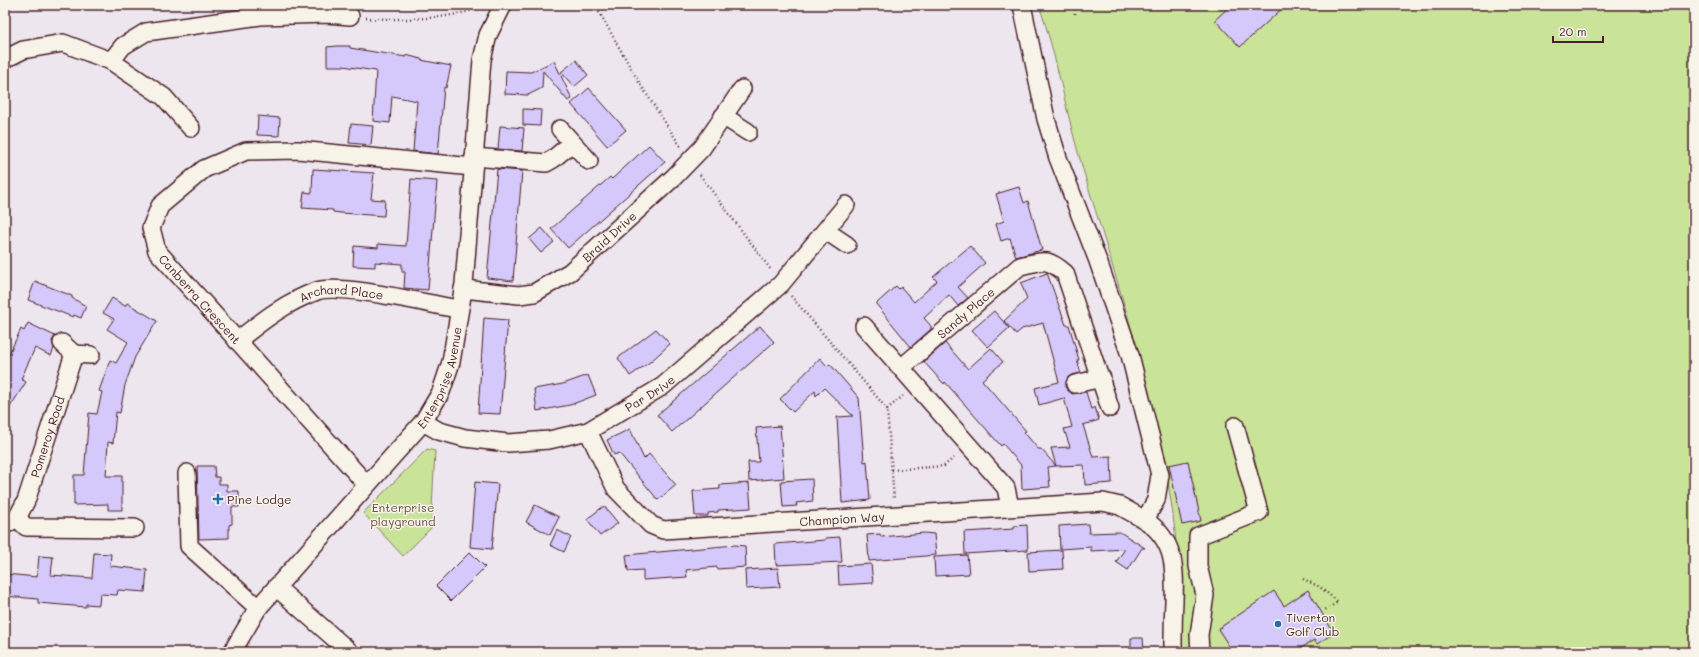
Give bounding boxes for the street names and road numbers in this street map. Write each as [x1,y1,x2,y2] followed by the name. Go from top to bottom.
[579,208,639,265] street label: Braid Drive
[155,251,245,347] street label: Canberra Crescent
[296,281,385,305] street label: Archard Place
[933,283,998,342] street label: Sandy Place
[413,325,465,432] street label: Enterprise Avenue
[622,371,678,415] street label: Par Drive
[26,393,68,479] street label: Pomeroy Road
[799,508,885,529] street label: Champion Way

